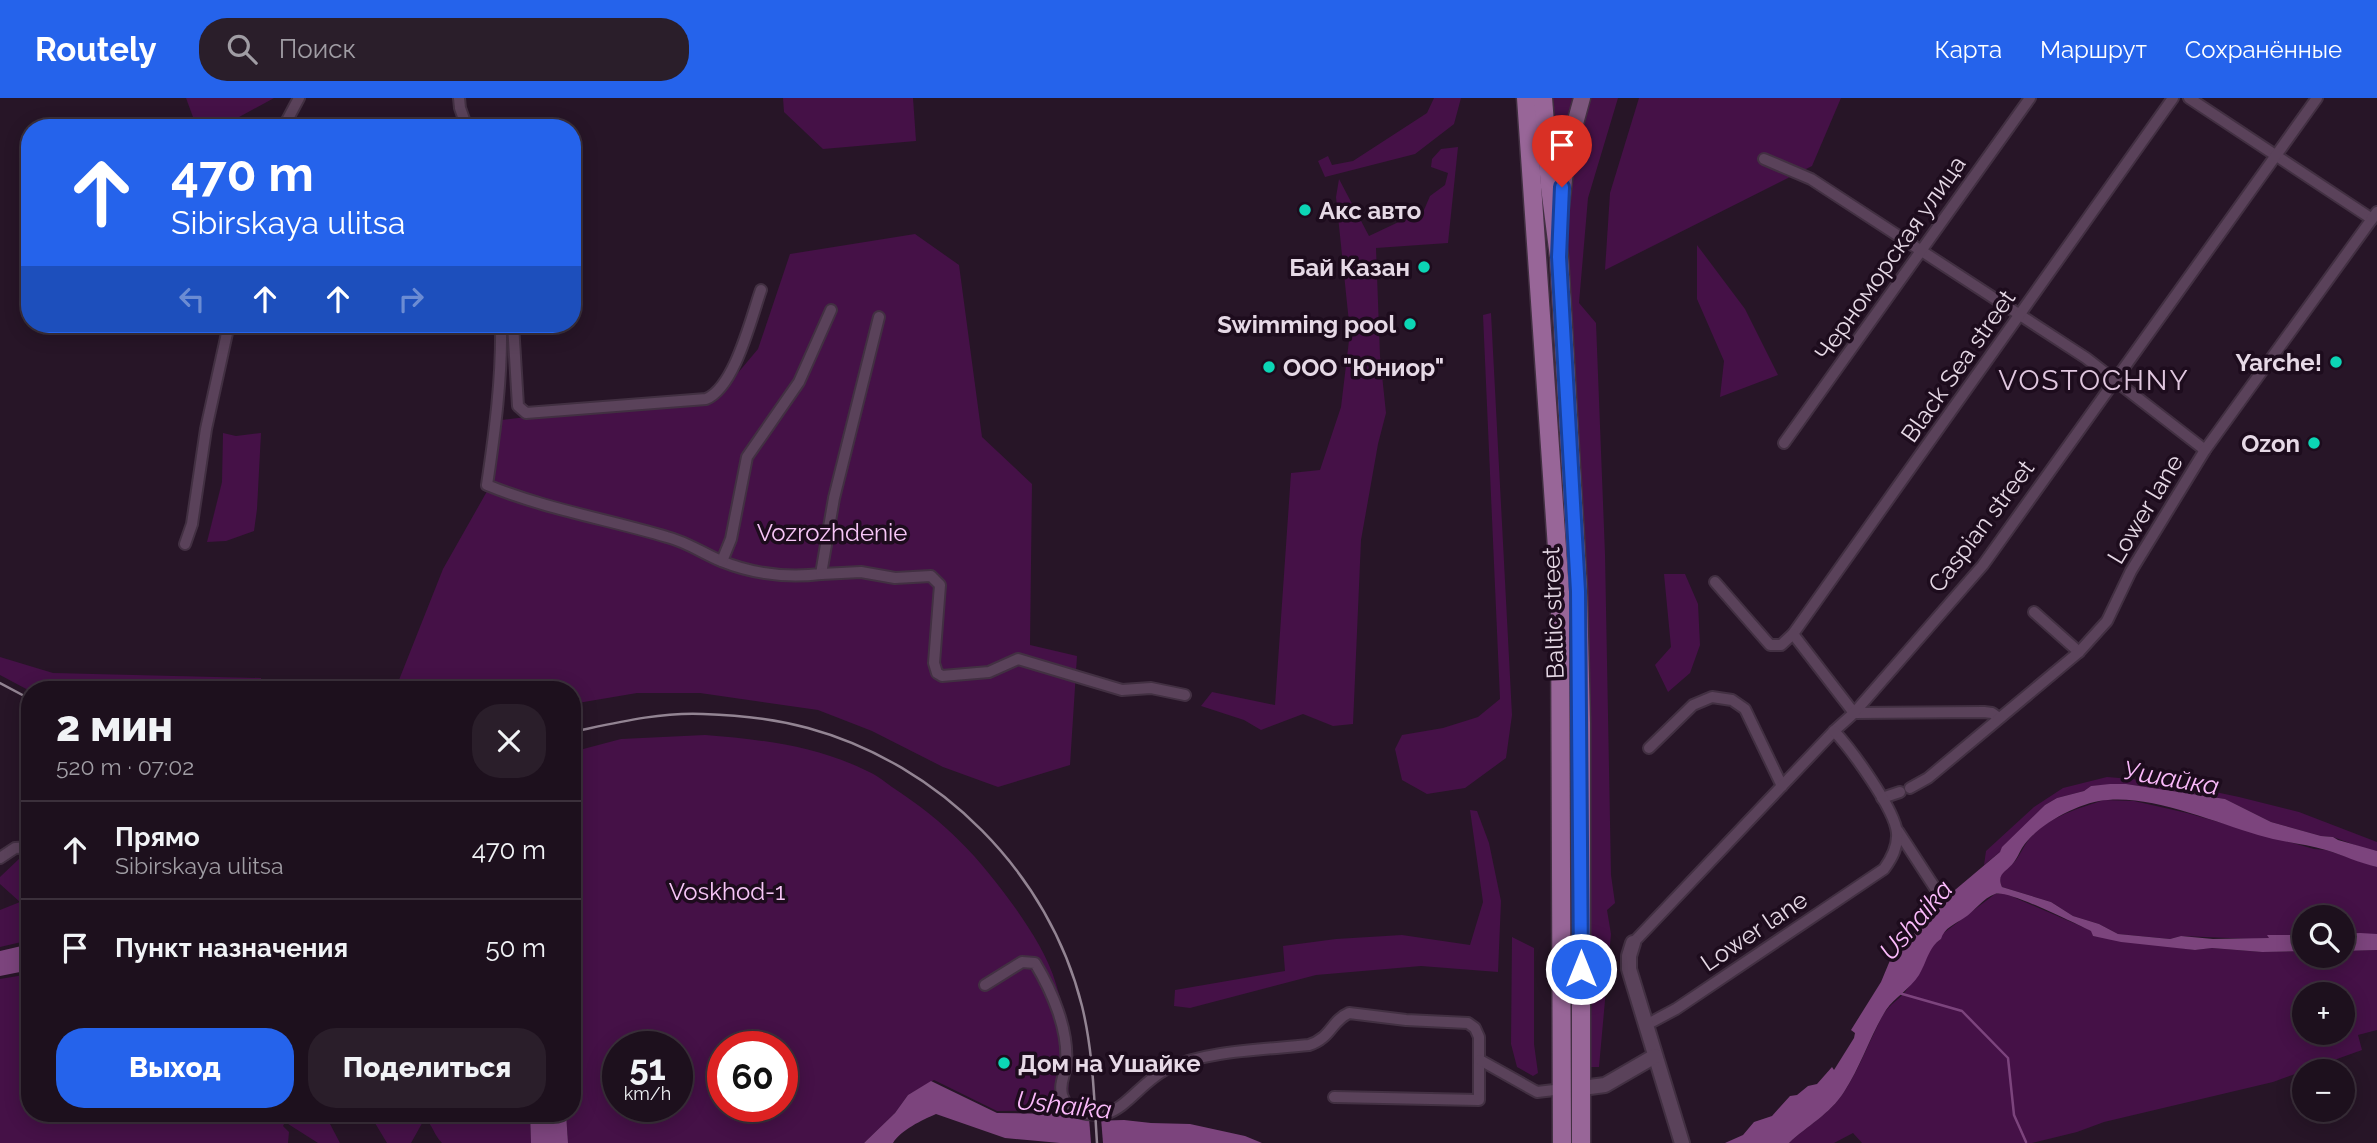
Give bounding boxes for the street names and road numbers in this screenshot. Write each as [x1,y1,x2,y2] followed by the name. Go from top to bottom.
[1808,150,1972,366] street label: Черноморская улица
[1895,284,2021,448] street label: Black Sea street
[2101,449,2189,569] street label: Lower lane
[1922,454,2040,598] street label: Caspian street
[1536,547,1570,679] street label: Baltic street
[1695,885,1813,977] street label: Lower lane

